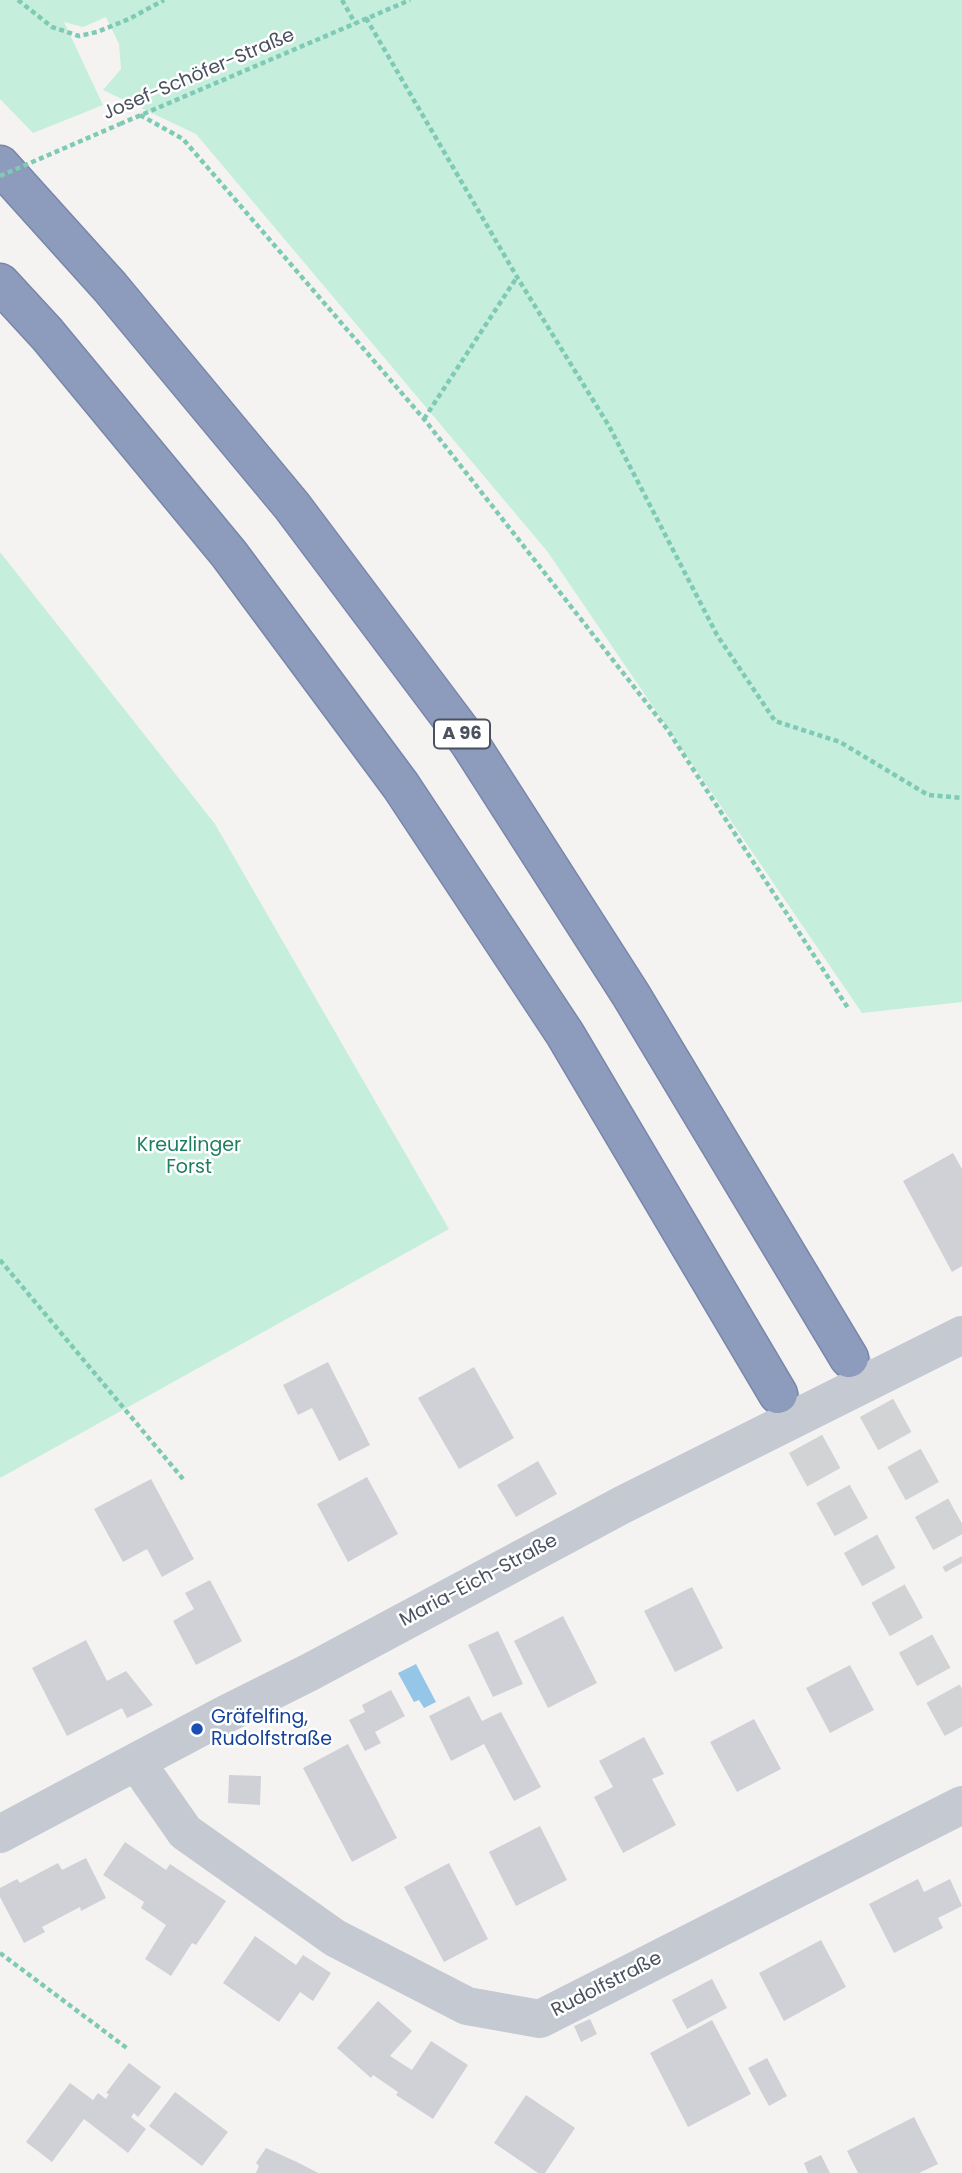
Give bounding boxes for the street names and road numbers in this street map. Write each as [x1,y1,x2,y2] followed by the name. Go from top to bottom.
[100,24,298,126] street label: Josef-Schöfer-Straße
[434,720,490,748] road number: A 96
[396,1530,562,1632] street label: Maria-Eich-Straße
[548,1947,666,2023] street label: Rudolfstraße

